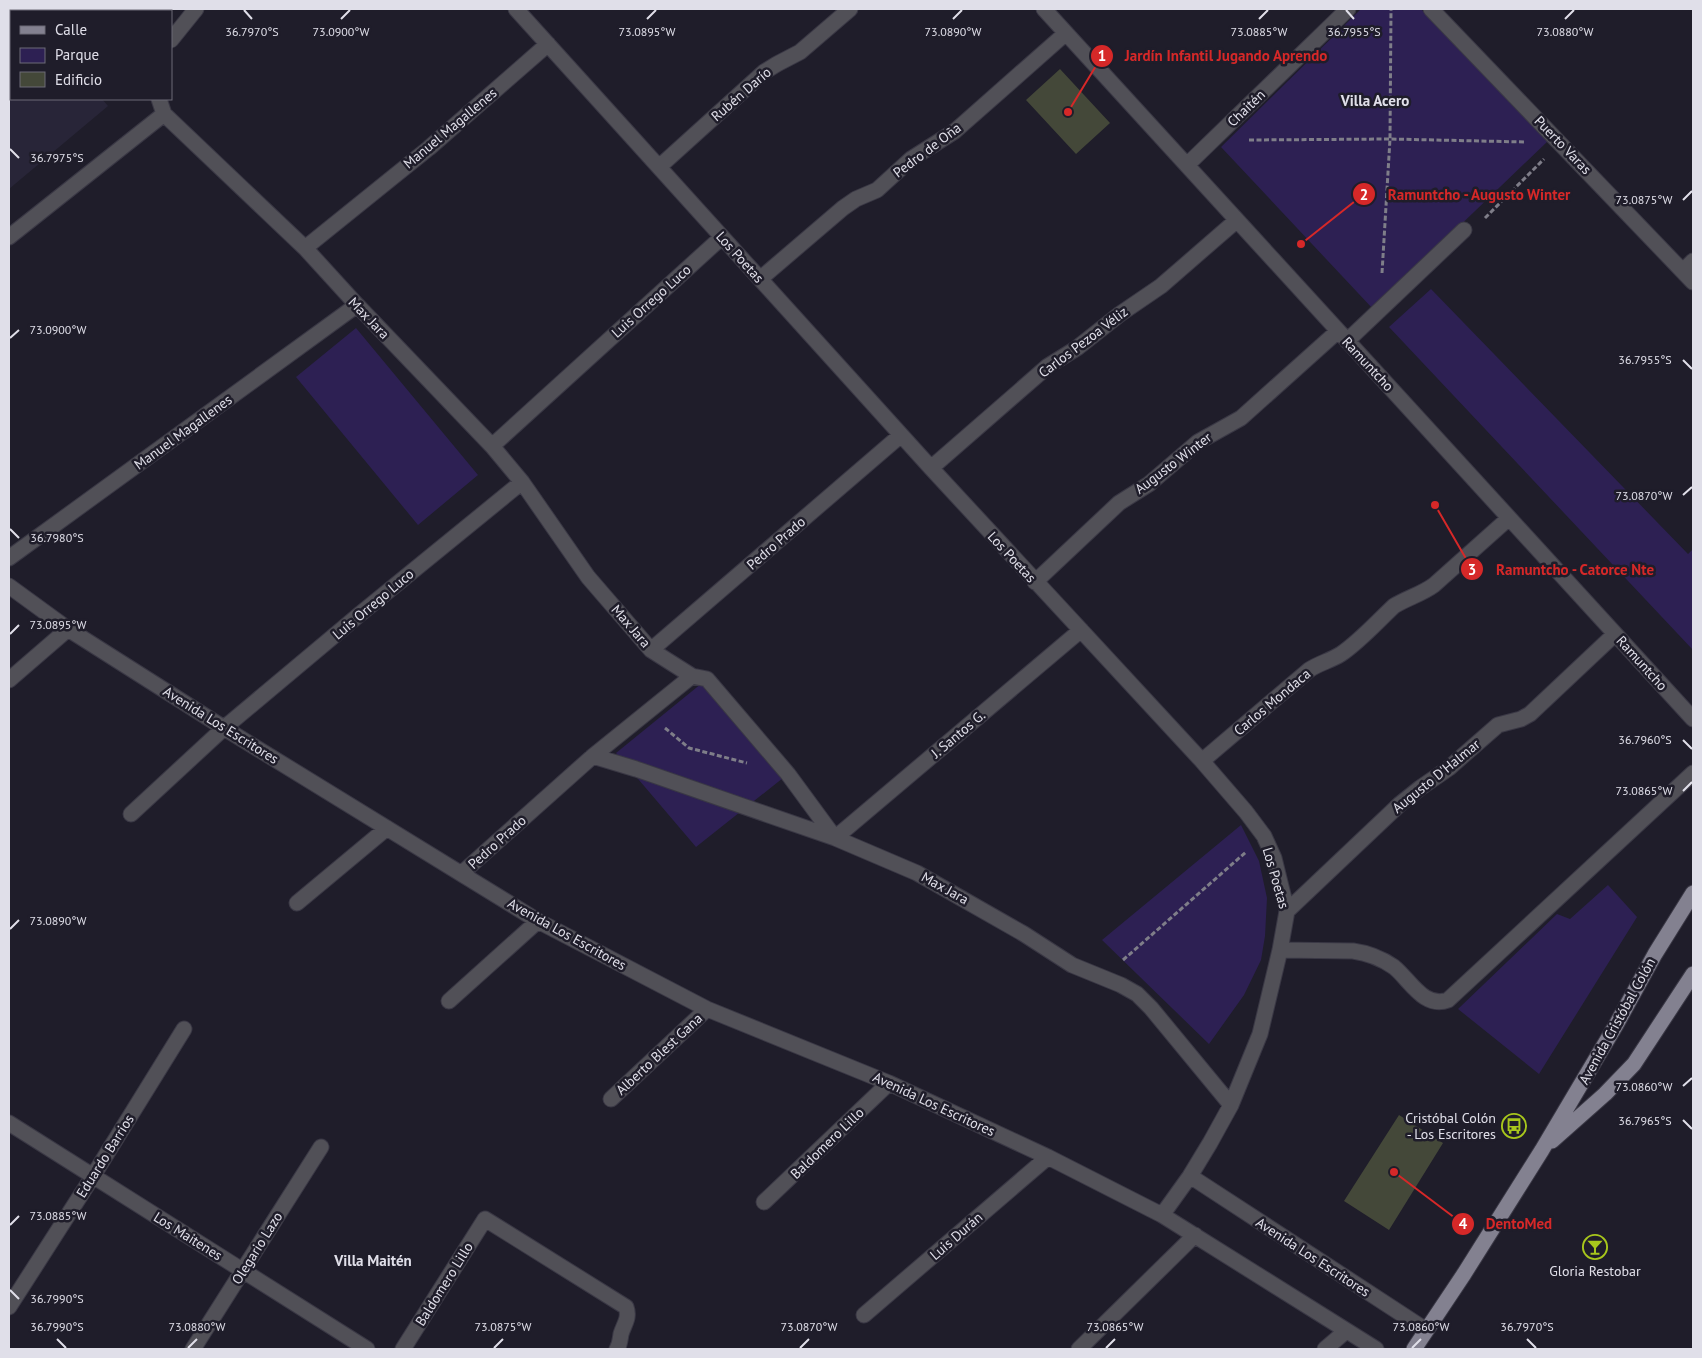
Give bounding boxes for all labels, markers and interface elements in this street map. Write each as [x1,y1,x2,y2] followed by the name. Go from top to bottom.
[10,10,172,100] legend
[55,20,87,39] text: Calle
[225,24,279,39] text: 36.7970°S
[313,24,369,39] text: 73.0900°W
[619,24,675,39] text: 73.0895°W
[925,24,981,39] text: 73.0890°W
[1231,24,1287,39] text: 73.0885°W
[1327,24,1381,39] text: 36.7955°S
[1537,24,1593,39] text: 73.0880°W
[1089,41,1337,71] callout: Jardín Infantil Jugando Aprendo
[55,45,99,64] text: Parque
[1098,46,1106,65] text: 1
[1124,46,1327,65] text: Jardín Infantil Jugando Aprendo
[707,63,775,125] street label: Rubén Darío
[55,70,102,89] text: Edificio
[400,84,501,172] street label: Manuel Magallenes
[1223,86,1269,130] street label: Chaitén
[1340,91,1409,110] district label: Villa Acero
[1531,112,1595,178] street label: Puerto Varas
[889,119,965,181] street label: Pedro de Oña
[30,150,84,165] text: 36.7975°S
[1351,179,1582,209] callout: Ramuntcho - Augusto Winter
[1360,185,1368,204] text: 2
[1388,185,1571,204] text: Ramuntcho - Augusto Winter
[1616,192,1672,207] text: 73.0875°W
[712,228,768,287] street label: Los Poetas
[608,261,694,341] street label: Luis Orrego Luco
[345,293,393,343] street label: Max Jara
[1035,303,1131,381] street label: Carlos Pezoa Véliz
[30,322,86,337] text: 73.0900°W
[1338,333,1398,395] street label: Ramuntcho
[1618,352,1672,367] text: 36.7955°S
[131,390,236,474] street label: Manuel Magallenes
[1131,428,1215,498] street label: Augusto Winter
[1616,488,1672,503] text: 73.0870°W
[743,513,809,573] street label: Pedro Prado
[984,528,1040,586] street label: Los Poetas
[30,530,84,545] text: 36.7980°S
[1460,554,1665,584] callout: Ramuntcho - Catorce Nte
[1468,560,1476,579] text: 3
[1496,560,1654,579] text: Ramuntcho - Catorce Nte
[329,565,417,643] street label: Luis Orrego Luco
[607,601,655,651] street label: Max Jara
[30,617,86,632] text: 73.0895°W
[1613,632,1671,694] street label: Ramuntcho
[1230,665,1314,739] street label: Carlos Mondaca
[160,682,282,768] street label: Avenida Los Escritores
[927,706,989,762] street label: J. Santos G.
[1618,732,1672,747] text: 36.7960°S
[1388,735,1484,817] street label: Augusto D'Halmar
[1616,783,1672,798] text: 73.0865°W
[464,811,530,873] street label: Pedro Prado
[1259,845,1293,911] street label: Los Poetas
[918,868,972,908] street label: Max Jara
[505,894,629,974] street label: Avenida Los Escritores
[30,913,86,928] text: 73.0890°W
[1575,955,1659,1087] street label: Avenida Cristóbal Colón
[612,1009,706,1099] street label: Alberto Blest Gana
[870,1068,998,1140] street label: Avenida Los Escritores
[1616,1079,1672,1094] text: 73.0860°W
[786,1103,868,1183] street label: Baldomero Lillo
[1405,1109,1496,1143] place label: Cristóbal Colón - Los Escritores
[72,1111,138,1201] street label: Eduardo Barrios
[1501,1113,1527,1139] bus stop icon: Cristóbal Colón - Los Escritores
[1618,1113,1672,1128] text: 36.7965°S
[30,1208,86,1223] text: 73.0885°W
[150,1208,226,1264] street label: Los Maitenes
[228,1208,286,1288] street label: Olegario Lazo
[926,1208,986,1264] street label: Luis Durán
[1451,1209,1562,1239] callout: DentoMed
[1252,1213,1374,1301] street label: Avenida Los Escritores
[1459,1214,1468,1233] text: 4
[1486,1214,1552,1233] text: DentoMed
[1582,1234,1608,1260] bar icon: Gloria Restobar
[411,1239,477,1329] street label: Baldomero Lillo
[333,1251,412,1270] district label: Villa Maitén
[1549,1262,1641,1280] place label: Gloria Restobar
[30,1291,84,1306] text: 36.7990°S
[30,1319,84,1334] text: 36.7990°S
[169,1319,225,1334] text: 73.0880°W
[475,1319,531,1334] text: 73.0875°W
[781,1319,837,1334] text: 73.0870°W
[1087,1319,1143,1334] text: 73.0865°W
[1393,1319,1449,1334] text: 73.0860°W
[1500,1319,1554,1334] text: 36.7970°S

